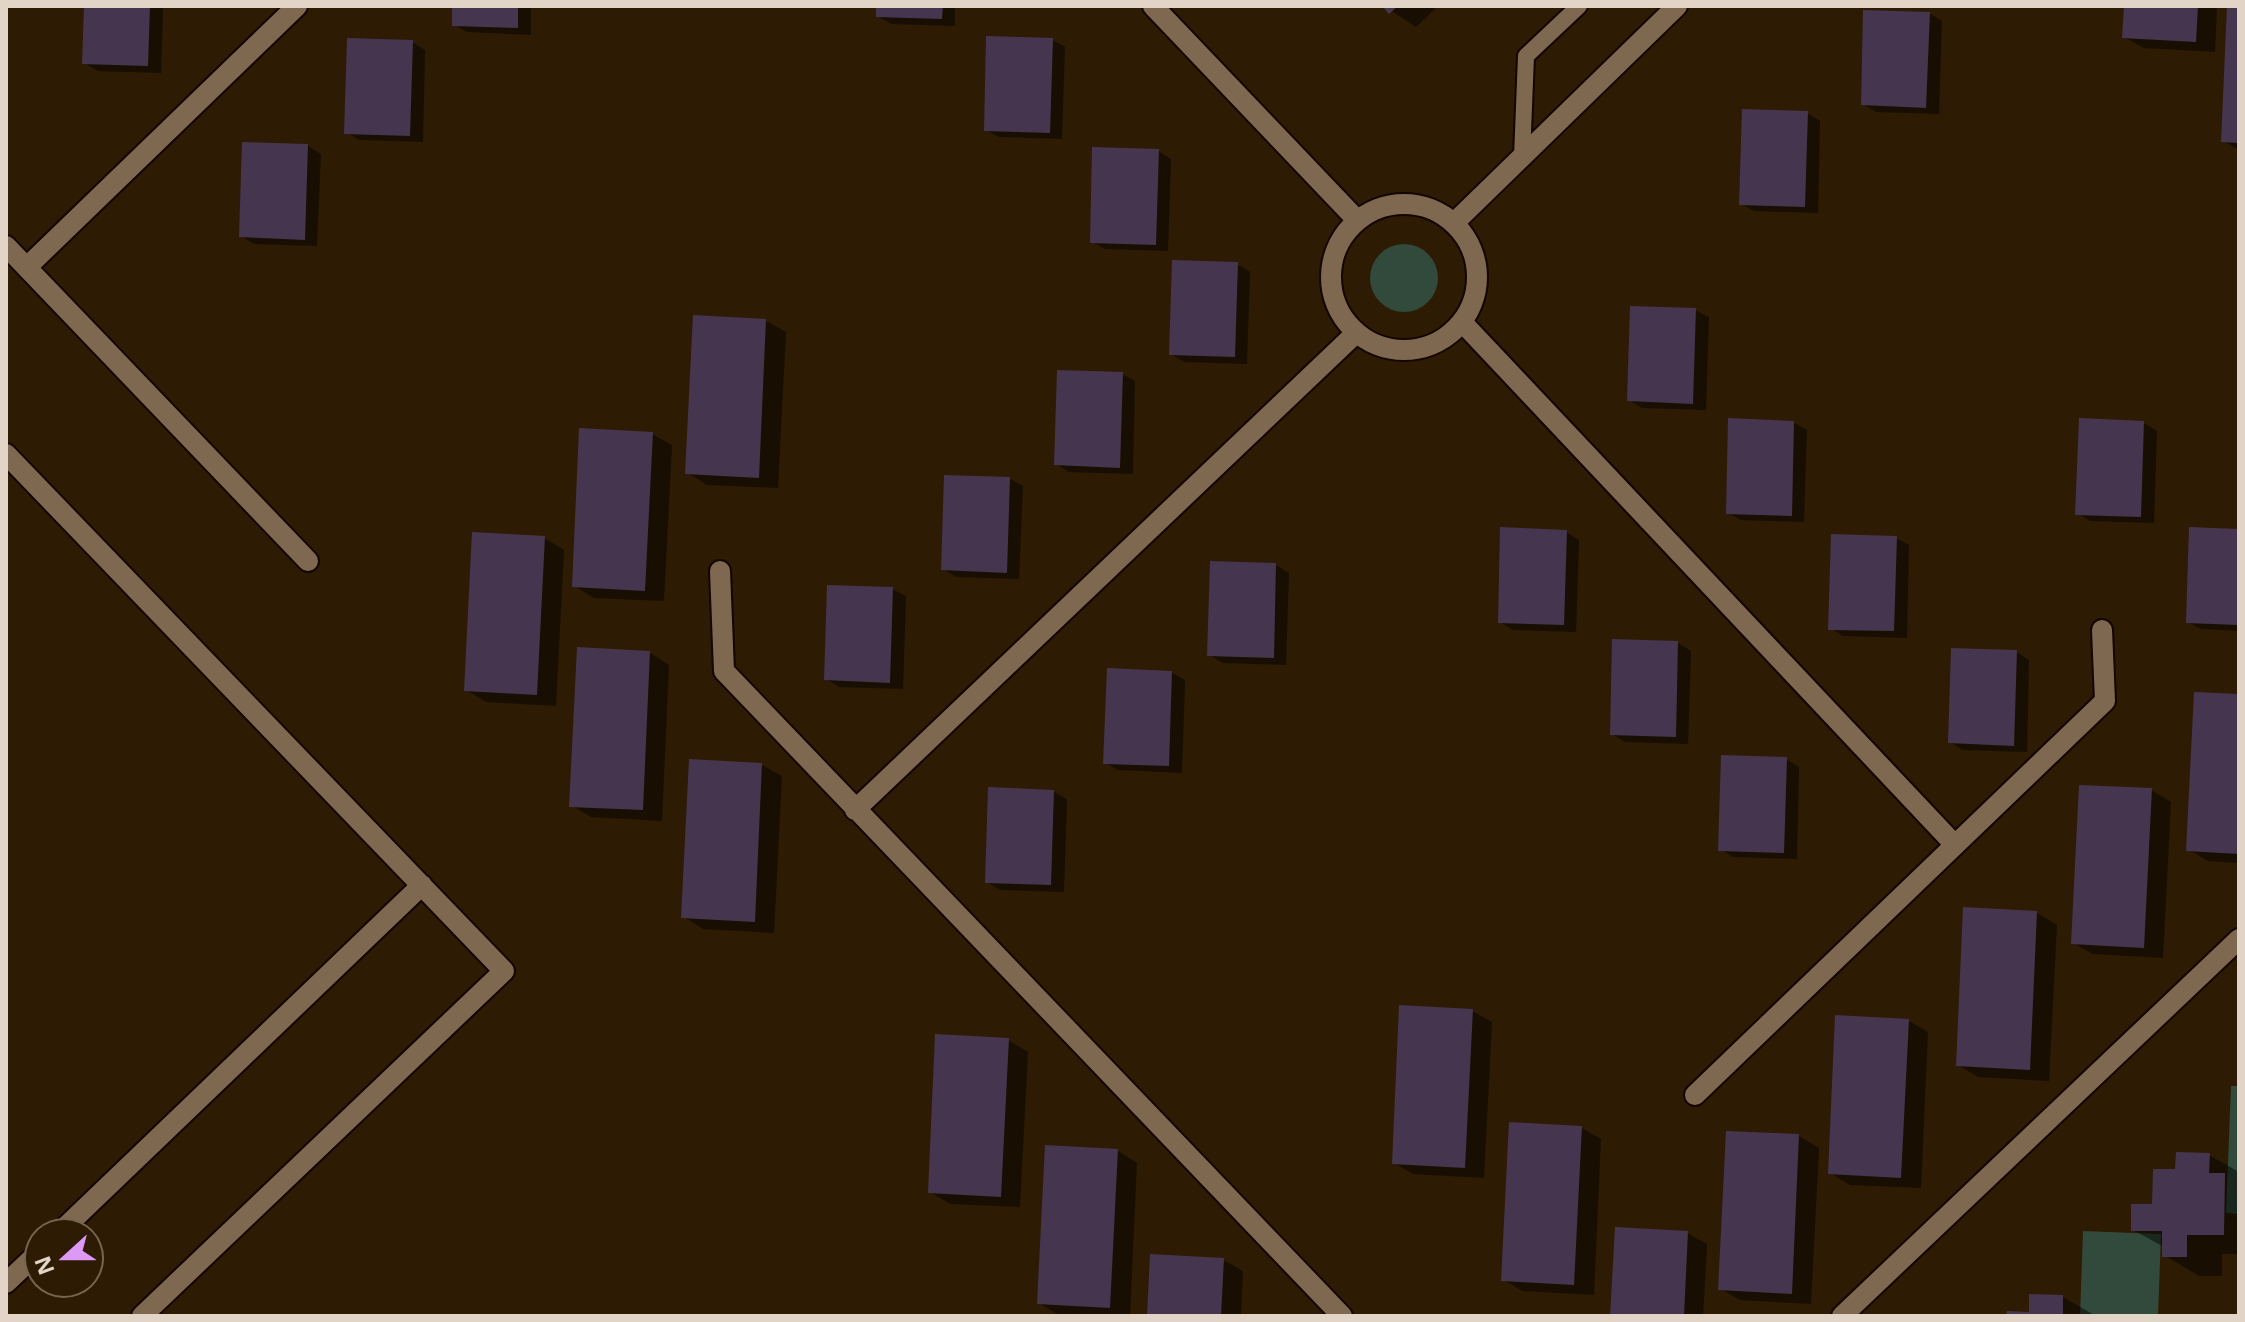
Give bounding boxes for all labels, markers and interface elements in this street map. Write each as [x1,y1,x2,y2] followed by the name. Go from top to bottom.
[24,1218,104,1298] north arrow
[26,1252,61,1280] text: N

